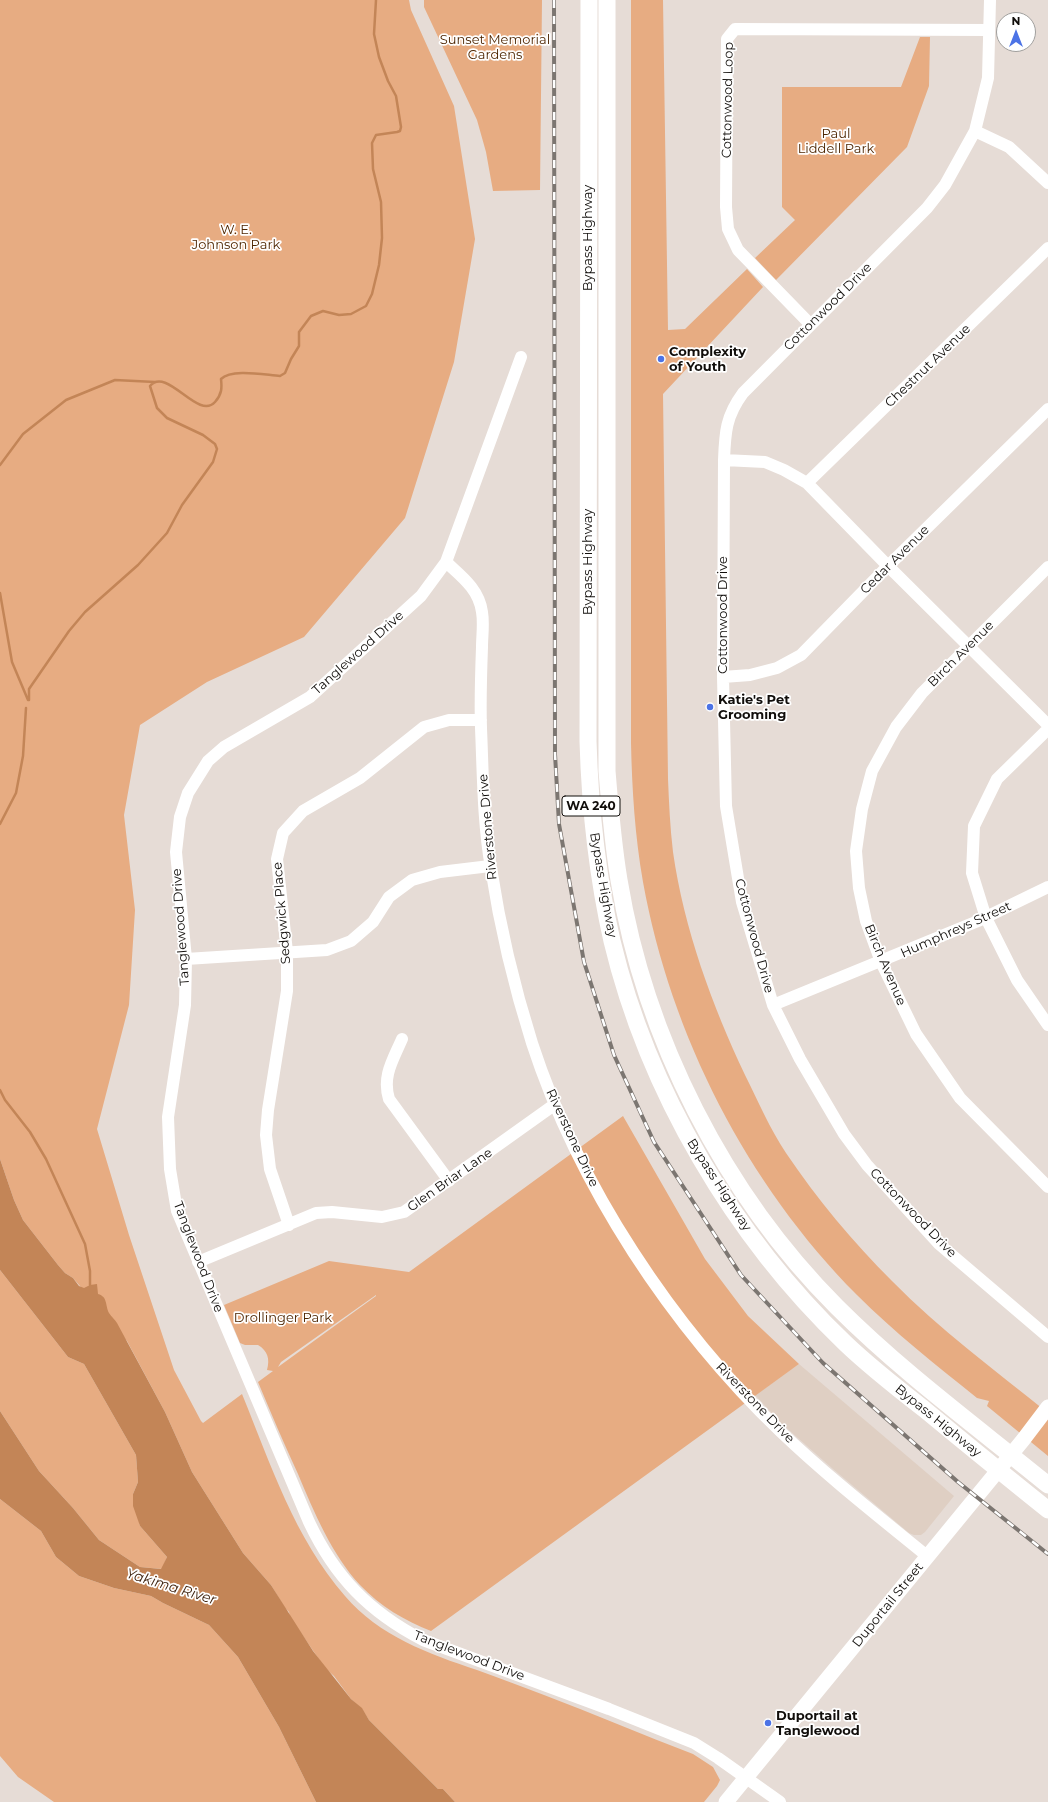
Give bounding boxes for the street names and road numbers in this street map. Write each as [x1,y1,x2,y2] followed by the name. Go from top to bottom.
[719,42,737,158] street label: Cottonwood Loop
[580,185,596,291] street label: Bypass Highway
[781,260,875,354] street label: Cottonwood Drive
[882,321,974,411] street label: Chestnut Avenue
[580,509,596,615] street label: Bypass Highway
[857,522,933,598] street label: Cedar Avenue
[715,556,731,674] street label: Cottonwood Drive
[309,608,407,698] street label: Tanglewood Drive
[925,618,997,690] street label: Birch Avenue
[476,773,500,881] street label: Riverstone Drive
[562,796,620,816] road number: WA 240
[586,831,620,939] street label: Bypass Highway
[270,861,294,965] street label: Sedgwick Place
[169,868,193,986] street label: Tanglewood Drive
[731,877,777,995] street label: Cottonwood Drive
[898,899,1014,961] street label: Humphreys Street
[861,922,909,1008] street label: Birch Avenue
[542,1086,602,1190] street label: Riverstone Drive
[683,1136,755,1234] street label: Bypass Highway
[404,1145,496,1215] street label: Glen Briar Lane
[866,1165,960,1261] street label: Cottonwood Drive
[170,1199,226,1315] street label: Tanglewood Drive
[712,1359,798,1447] street label: Riverstone Drive
[892,1381,984,1461] street label: Bypass Highway
[849,1560,927,1650] street label: Duportail Street
[411,1628,527,1684] street label: Tanglewood Drive

